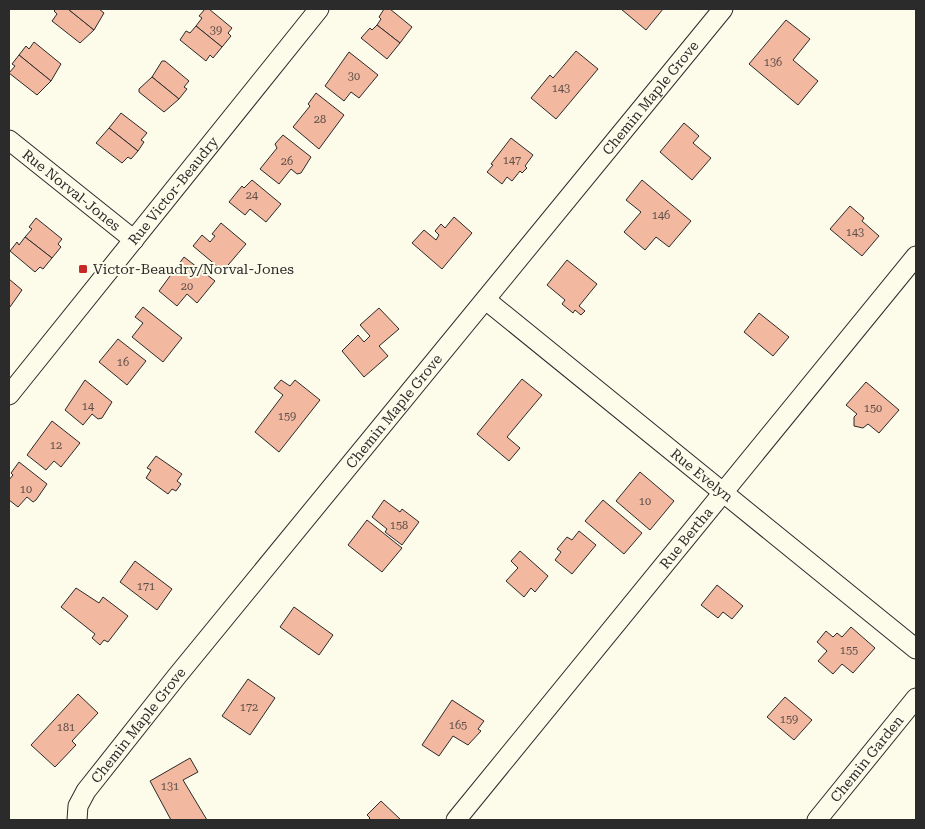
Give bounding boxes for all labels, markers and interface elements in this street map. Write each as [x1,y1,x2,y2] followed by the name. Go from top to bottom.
[210,24,222,37] house number: 39
[599,37,702,158] street label: Chemin Maple Grove
[764,56,782,69] house number: 136
[348,70,360,83] house number: 30
[552,82,570,95] house number: 143
[314,113,326,126] house number: 28
[125,133,222,248] street label: Rue Victor-Beaudry
[19,146,124,234] street label: Rue Norval-Jones
[503,154,521,167] house number: 147
[281,155,293,168] house number: 26
[246,189,259,202] house number: 24
[652,209,670,222] house number: 146
[846,226,864,239] house number: 143
[93,261,294,277] place label: Victor-Beaudry/Norval-Jones
[77,263,89,275] marker: Victor-Beaudry/Norval-Jones
[181,280,193,293] house number: 20
[342,351,445,471] street label: Chemin Maple Grove
[117,356,129,369] house number: 16
[82,400,95,413] house number: 14
[864,402,882,415] house number: 150
[278,410,296,423] house number: 159
[50,439,62,452] house number: 12
[668,445,736,505] street label: Rue Evelyn
[20,483,32,496] house number: 10
[639,495,651,508] house number: 10
[656,504,716,572] street label: Rue Bertha
[390,519,408,532] house number: 158
[137,580,155,593] house number: 171
[840,644,858,657] house number: 155
[88,664,189,786] street label: Chemin Maple Grove
[240,701,258,714] house number: 172
[827,712,907,805] street label: Chemin Garden
[780,713,798,726] house number: 159
[449,719,467,732] house number: 165
[57,721,75,734] house number: 181
[161,780,179,793] house number: 131

